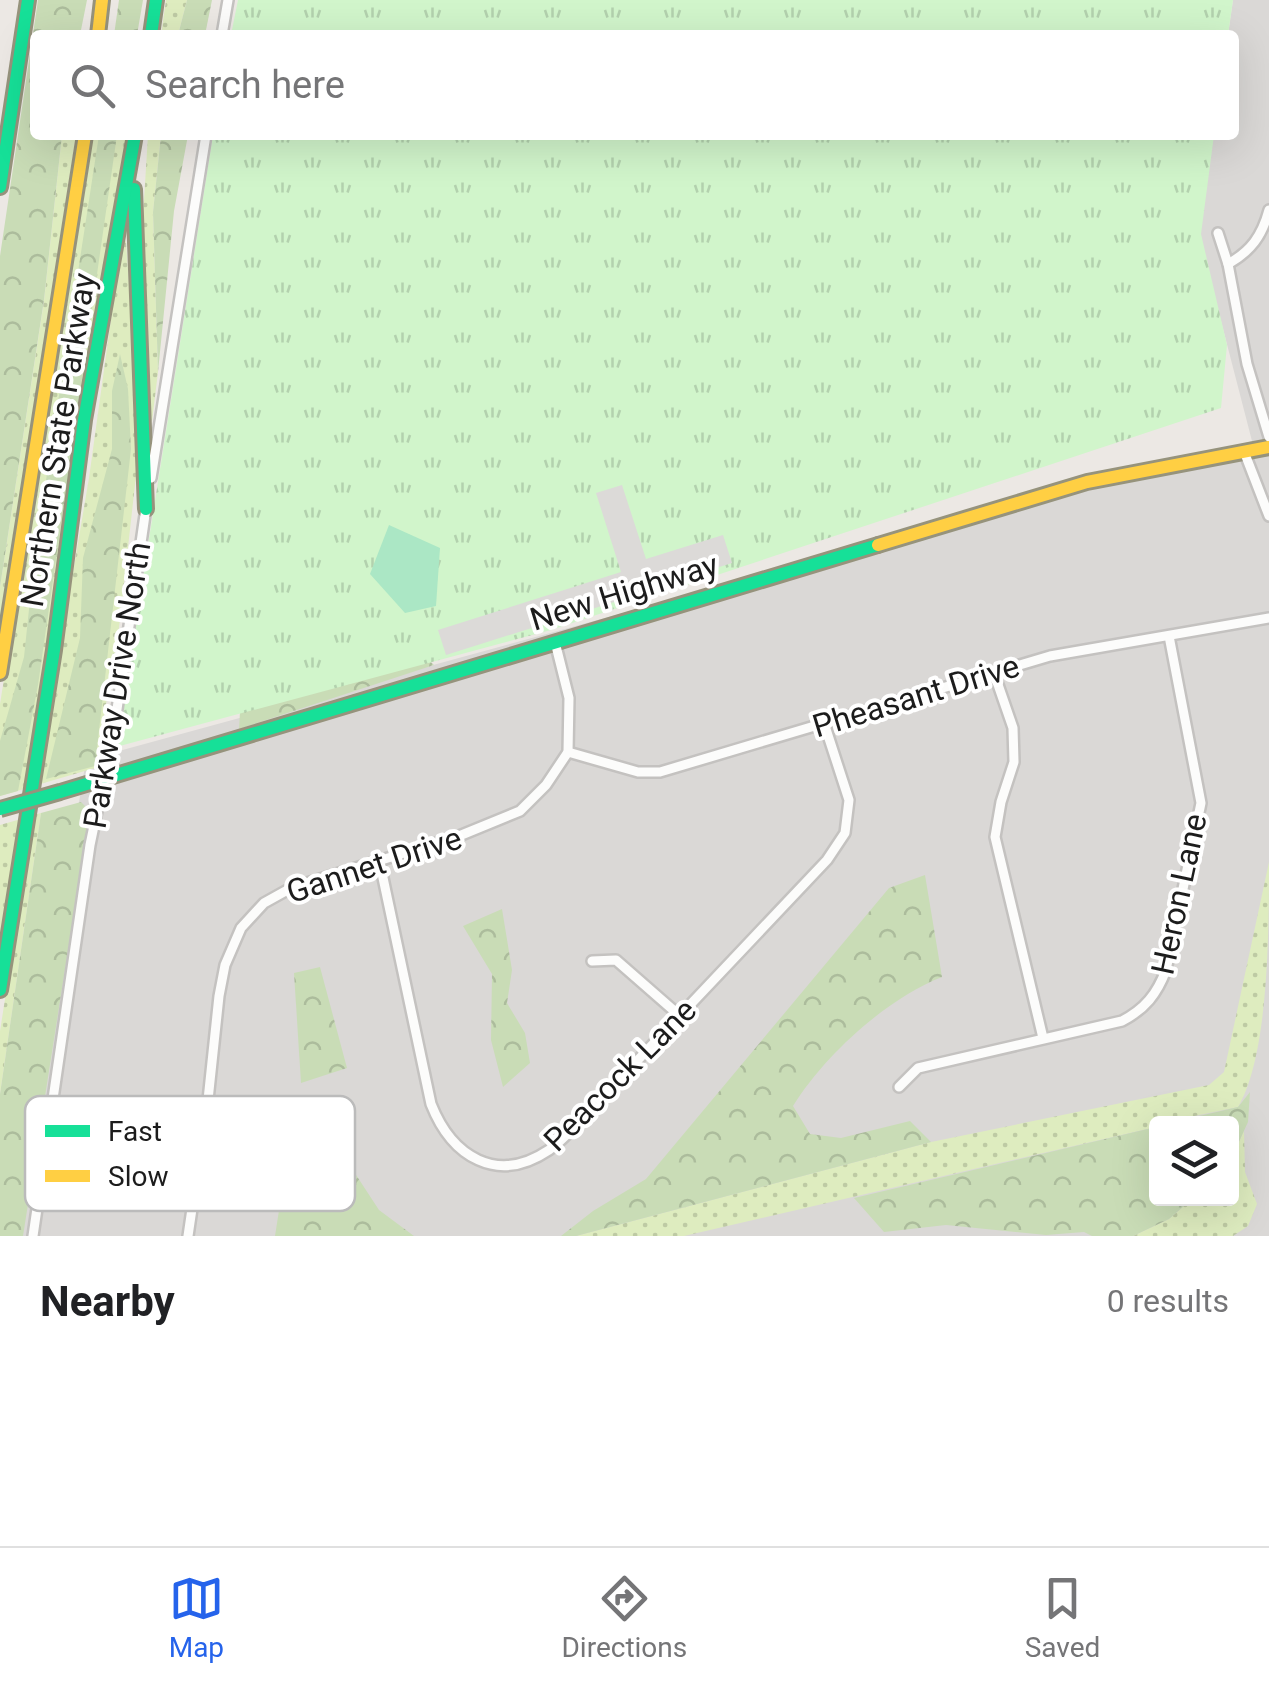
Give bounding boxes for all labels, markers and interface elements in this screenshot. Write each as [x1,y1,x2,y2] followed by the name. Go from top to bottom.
[30,30,1239,140] search box
[65,58,120,113] icon: search
[145,63,345,107] text: Search here
[13,270,103,610] street label: Northern State Parkway
[76,539,158,831] street label: Parkway Drive North
[526,545,722,639] street label: New Highway
[808,647,1024,745] street label: Pheasant Drive
[1143,810,1215,978] street label: Heron Lane
[282,819,466,911] street label: Gannet Drive
[536,991,704,1159] street label: Peacock Lane
[25,1096,355,1211] legend
[108,1115,162,1148] text: Fast
[1149,1116,1239,1206] map controls
[1149,1116,1239,1206] button: layers
[108,1160,168,1193] text: Slow
[40,1277,175,1326] text: Nearby
[1107,1282,1229,1320] text: 0 results
[169,1571,224,1664] tab: Map
[561,1571,687,1664] tab: Directions
[1025,1571,1100,1664] tab: Saved

